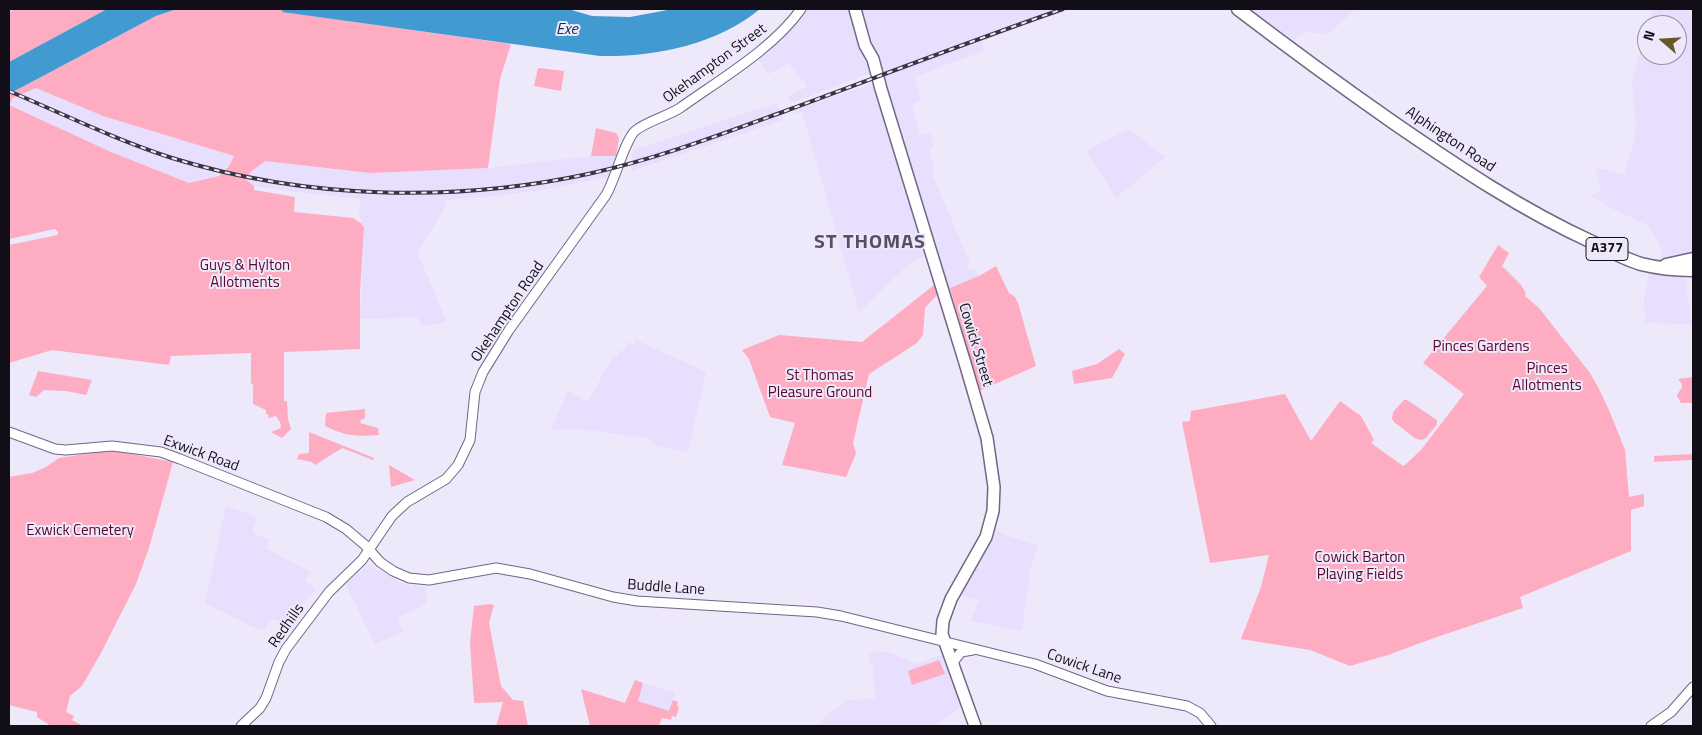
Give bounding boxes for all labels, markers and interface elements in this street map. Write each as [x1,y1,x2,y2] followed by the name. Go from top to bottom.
[1637,15,1687,65] north arrow
[556,20,578,40] water label: Exe
[660,20,770,108] street label: Okehampton Street
[1637,27,1660,43] text: N
[1402,103,1498,177] street label: Alphington Road
[813,231,927,255] district label: ST THOMAS
[1586,238,1628,260] road number: A377
[200,257,290,292] park label: Guys & Hylton Allotments
[468,258,548,366] street label: Okehampton Road
[954,301,996,389] street label: Cowick Street
[1433,338,1529,356] park label: Pinces Gardens
[1512,360,1582,395] park label: Pinces Allotments
[768,367,872,402] park label: St Thomas Pleasure Ground
[161,432,241,476] street label: Exwick Road
[26,522,134,540] park label: Exwick Cemetery
[1315,549,1405,584] park label: Cowick Barton Playing Fields
[627,576,705,600] street label: Buddle Lane
[265,600,309,652] street label: Redhills
[1044,646,1124,688] street label: Cowick Lane

